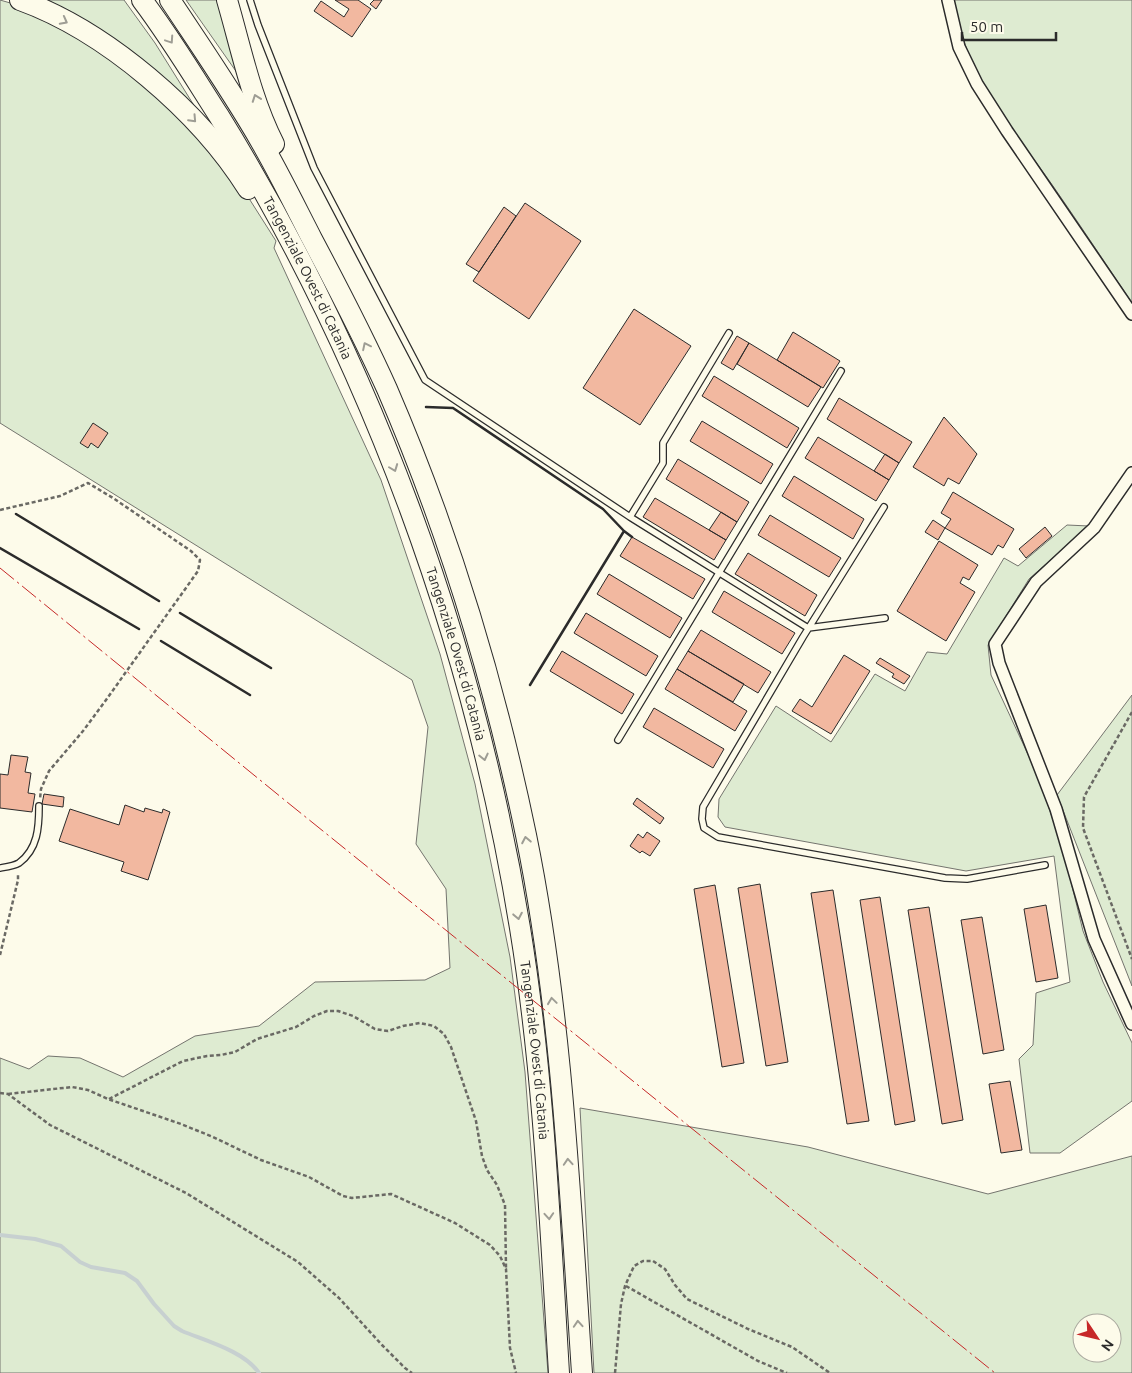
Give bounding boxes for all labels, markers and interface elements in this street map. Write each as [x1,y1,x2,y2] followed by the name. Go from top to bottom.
[962,10,1056,42] scale bar
[59,15,68,25] one-way arrow
[970,18,1003,35] text: 50 m
[164,35,173,44] one-way arrow
[252,95,262,103] one-way arrow
[187,114,196,123] one-way arrow
[260,194,355,362] street label: Tangenziale Ovest di Catania
[362,342,372,351] one-way arrow
[388,464,398,472] one-way arrow
[423,565,489,742] street label: Tangenziale Ovest di Catania
[478,752,489,761] one-way arrow
[522,836,532,844] one-way arrow
[512,911,522,920] one-way arrow
[517,960,552,1140] street label: Tangenziale Ovest di Catania
[547,996,558,1004] one-way arrow
[562,1158,573,1166] one-way arrow
[544,1213,555,1221] one-way arrow
[1072,1313,1122,1363] north arrow
[573,1320,584,1328] one-way arrow
[1098,1337,1117,1354] text: N

